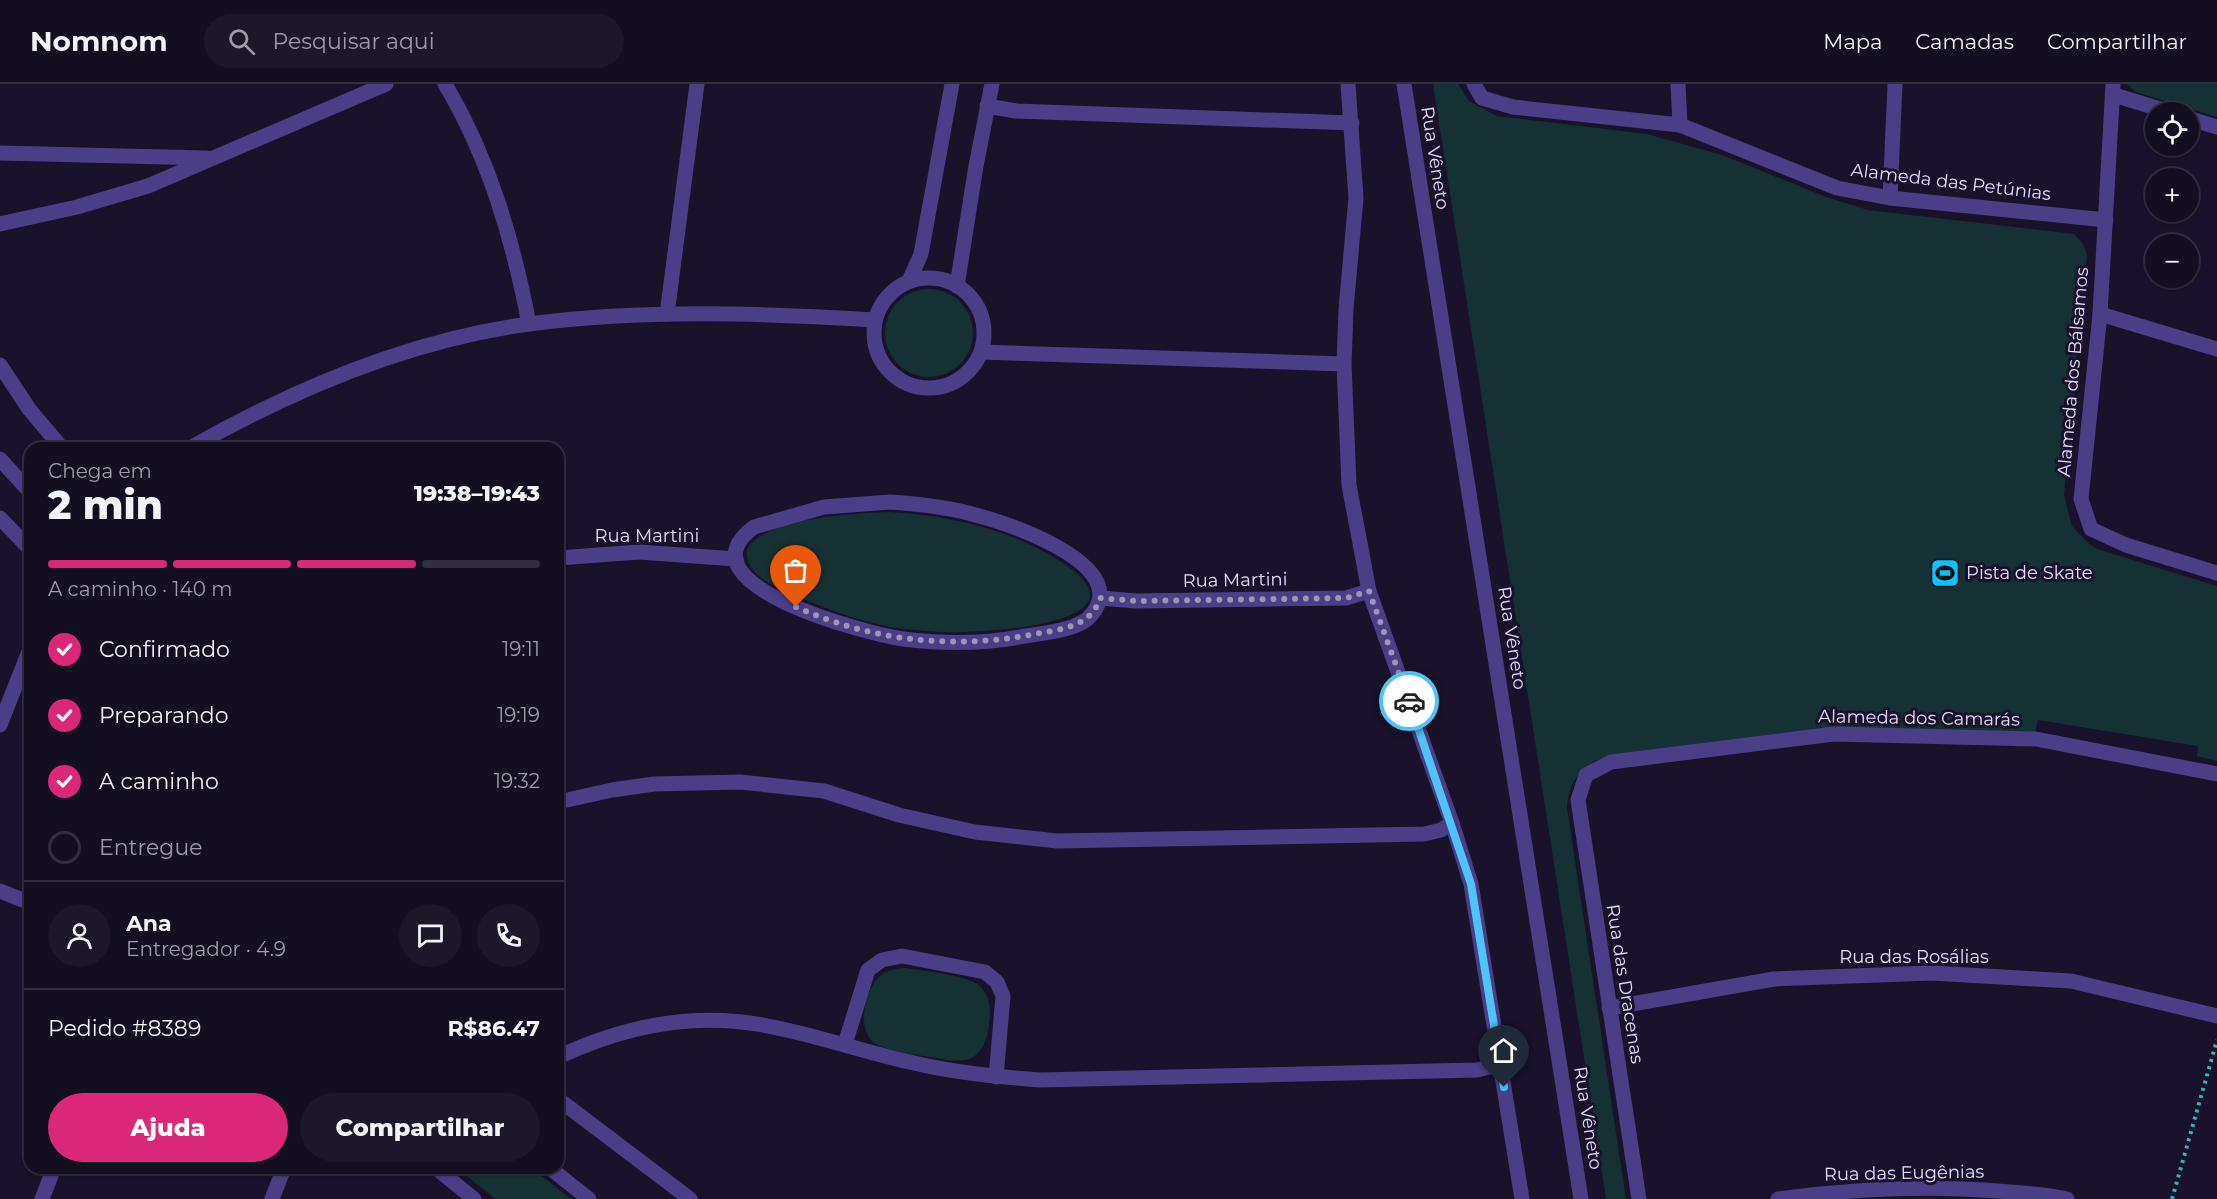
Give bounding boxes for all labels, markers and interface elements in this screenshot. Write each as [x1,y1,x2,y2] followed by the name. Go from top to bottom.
[204,14,624,68] search box
[30,24,168,58] text: Nomnom
[225,25,258,58] icon: search
[273,28,435,55] text: Pesquisar aqui
[1823,29,1882,54] text: Mapa
[1915,29,2014,54] text: Camadas
[2047,29,2187,54] text: Compartilhar
[2145,102,2199,288] map controls
[2145,102,2199,156] button: locate
[1416,105,1454,211] street label: Rua Vêneto
[1850,159,2053,205] street label: Alameda das Petúnias
[2145,168,2199,222] button: +
[2145,234,2199,288] button: −
[2053,266,2093,478] street label: Alameda dos Bálsamos
[48,459,152,483] text: Chega em
[414,480,540,507] text: 19:38–19:43
[48,481,163,529] text: 2 min
[595,525,699,547] street label: Rua Martini
[770,545,821,607] pin
[779,554,812,587] icon: bag
[1929,557,1961,589] sports icon: Pista de Skate
[1966,562,2093,584] place label: Pista de Skate
[1182,568,1288,592] street label: Rua Martini
[48,577,232,601] text: A caminho · 140 m
[1493,585,1531,691] street label: Rua Vêneto
[48,633,81,666] icon: check
[99,636,230,663] text: Confirmado
[502,637,540,661] text: 19:11
[1379,671,1439,731] courier
[1393,685,1426,718] icon: car
[48,699,81,732] icon: check
[99,702,228,729] text: Preparando
[497,703,540,727] text: 19:19
[1818,705,2020,731] street label: Alameda dos Camarás
[48,765,81,798] icon: check
[99,768,219,795] text: A caminho
[494,769,540,793] text: 19:32
[99,834,203,861] text: Entregue
[1602,903,1649,1066] street label: Rua das Dracenas
[48,904,111,967] button: person
[399,904,462,967] button: chat
[477,904,540,967] button: phone
[126,910,172,937] text: Ana
[126,937,286,961] text: Entregador · 4.9
[1839,946,1989,968] street label: Rua das Rosálias
[48,1015,201,1042] text: Pedido #8389
[447,1015,540,1042] text: R$86.47
[1478,1025,1529,1087] pin
[1487,1034,1520,1067] icon: home
[1569,1065,1607,1171] street label: Rua Vêneto
[48,1093,288,1162] button: Ajuda
[300,1093,540,1162] button: Compartilhar
[1824,1161,1985,1185] street label: Rua das Eugênias

